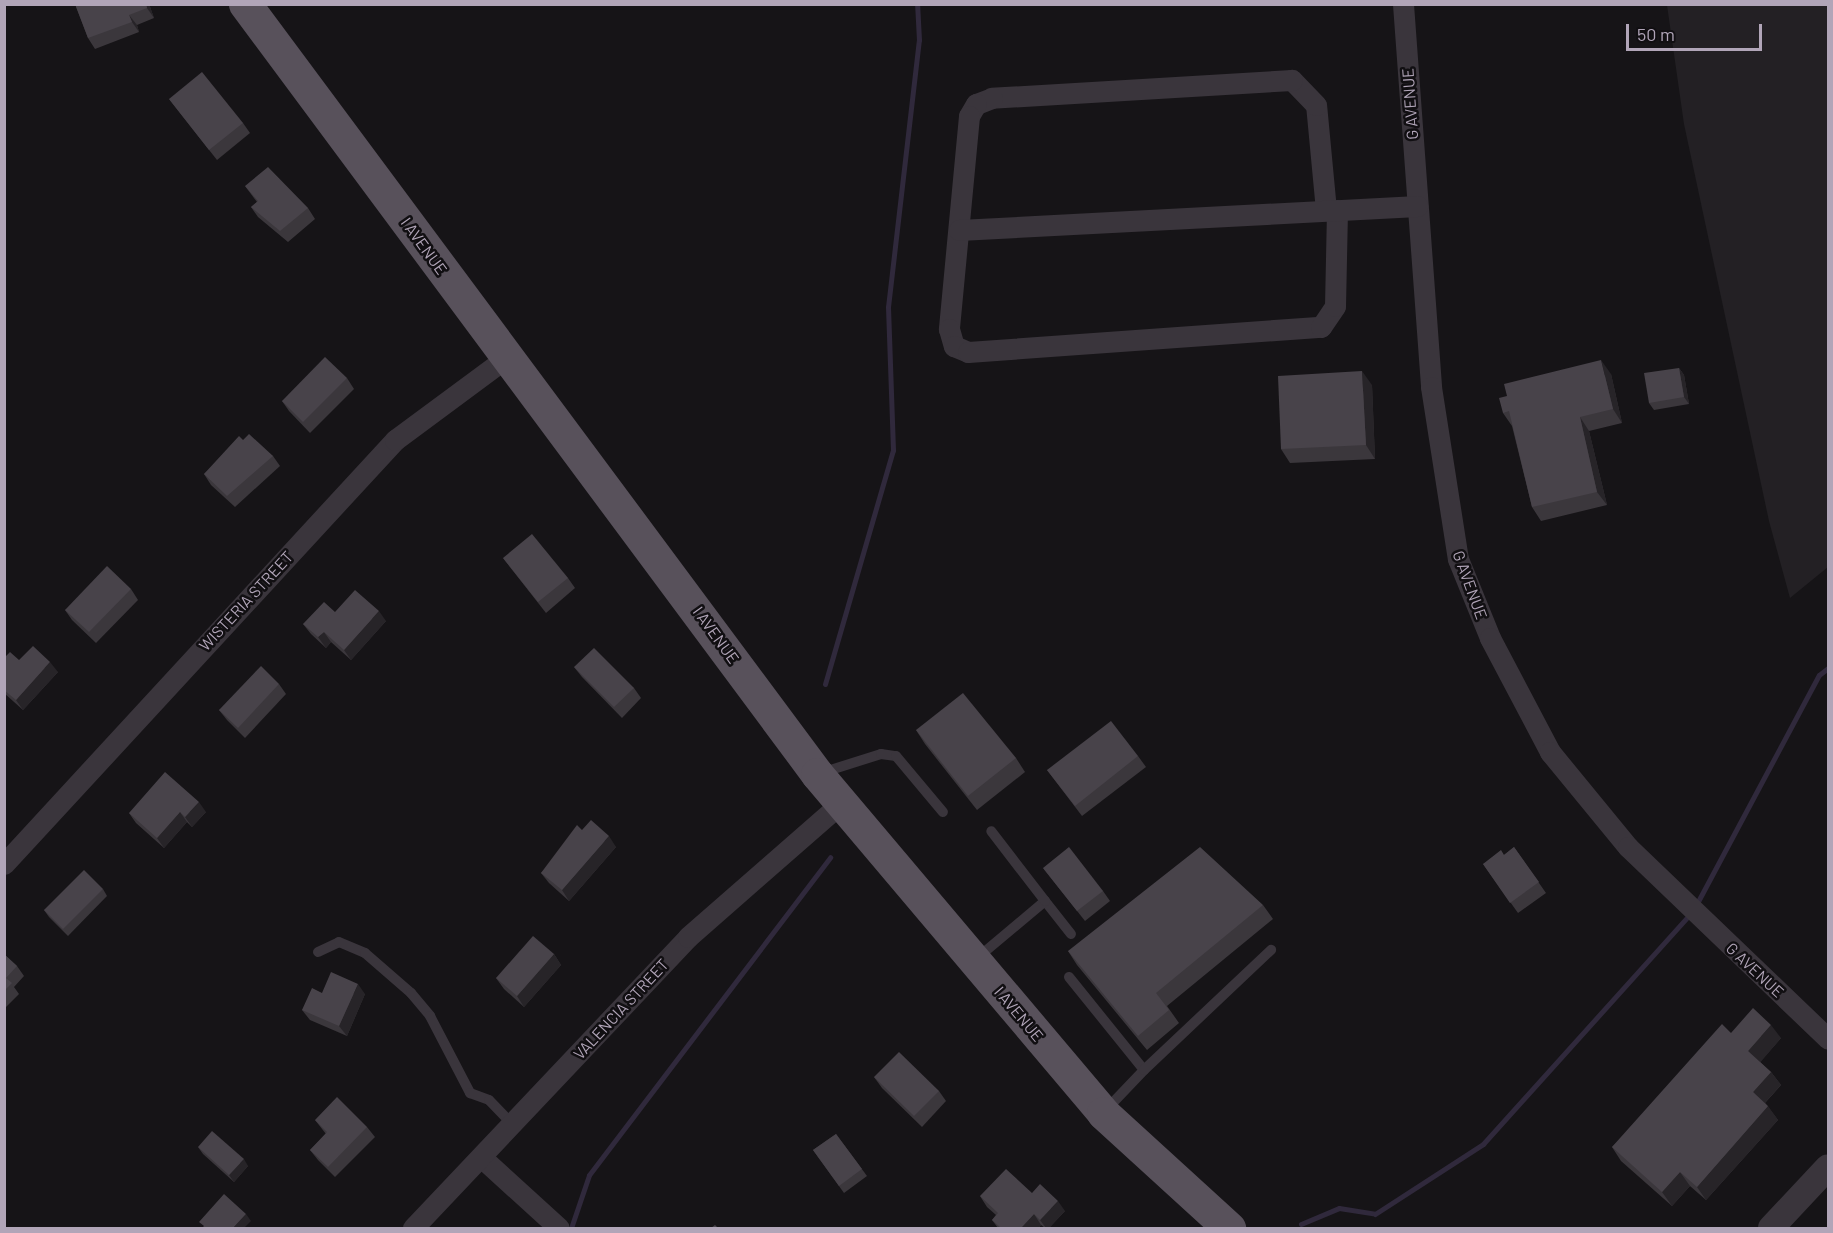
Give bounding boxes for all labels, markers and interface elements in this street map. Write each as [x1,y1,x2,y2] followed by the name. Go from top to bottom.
[1629,12,1766,50] scale bar
[1637,23,1675,45] text: 50 m
[1398,68,1422,140] street label: G AVENUE
[397,214,451,278] street label: I AVENUE
[195,547,297,655] street label: WISTERIA STREET
[1449,548,1491,622] street label: G AVENUE
[689,603,743,667] street label: I AVENUE
[1722,939,1788,1001] street label: G AVENUE
[570,955,672,1063] street label: VALENCIA STREET
[990,983,1048,1045] street label: I AVENUE

